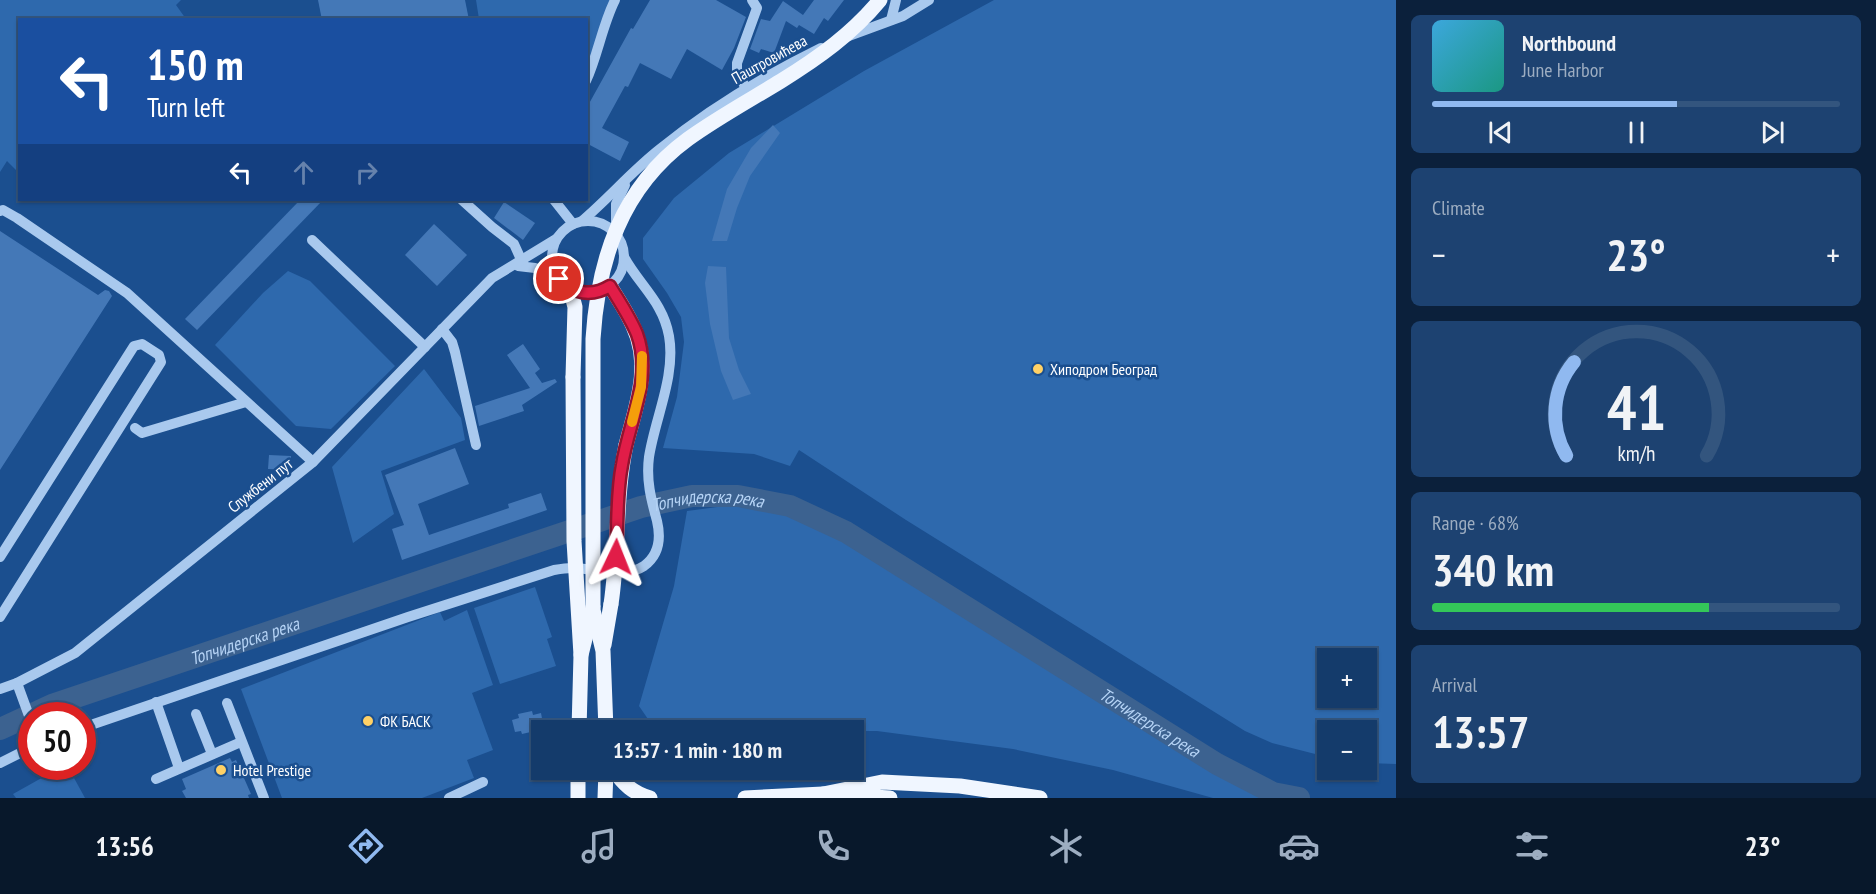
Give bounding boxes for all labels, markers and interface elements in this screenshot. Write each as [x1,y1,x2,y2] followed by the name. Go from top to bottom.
[1522,29,1616,57] text: Northbound
[728,30,810,88] street label: Паштровићева
[147,37,244,92] text: 150 m
[48,42,126,120] icon: left
[1522,57,1604,83] text: June Harbor
[147,90,225,124] text: Turn left
[1484,116,1517,149] icon: previous
[1620,116,1653,149] icon: pause
[1756,116,1789,149] icon: next
[224,156,257,189] icon: left
[287,156,320,189] icon: ahead
[350,156,383,189] icon: right
[1432,195,1485,221] text: Climate
[1606,225,1666,283] text: 23°
[1432,233,1446,276] text: −
[1826,233,1840,276] text: +
[533,253,584,304] pin
[542,262,575,295] icon: arrive
[1050,359,1157,379] place label: Хиподром Београд
[1031,362,1045,376] marker: Хиподром Београд
[1606,366,1666,447] text: 41
[1617,439,1655,467] text: km/h
[224,453,297,517] street label: Службени пут
[649,484,767,516] water label: Топчидерска река
[1432,510,1519,536] text: Range · 68%
[584,525,648,589] position arrow
[1432,540,1554,598] text: 340 km
[187,611,303,669] water label: Топчидерска река
[1317,648,1377,780] map controls
[1317,648,1377,708] button: +
[1432,672,1477,698] text: Arrival
[1096,682,1205,762] water label: Топчидерска река
[18,702,96,780] speed limit sign: 50
[1432,702,1529,760] text: 13:57
[380,711,431,731] place label: ФК БАСК
[361,714,375,728] marker: ФК БАСК
[1317,720,1377,780] button: −
[613,736,782,764] text: 13:57 · 1 min · 180 m
[233,760,311,780] place label: Hotel Prestige
[214,763,228,777] marker: Hotel Prestige
[345,825,387,867] icon: directions
[578,825,620,867] icon: music
[812,825,854,867] icon: phone
[1045,825,1087,867] icon: climate
[1278,825,1320,867] icon: car
[1511,825,1553,867] icon: filters
[96,829,154,863] text: 13:56
[1745,829,1780,863] text: 23°

